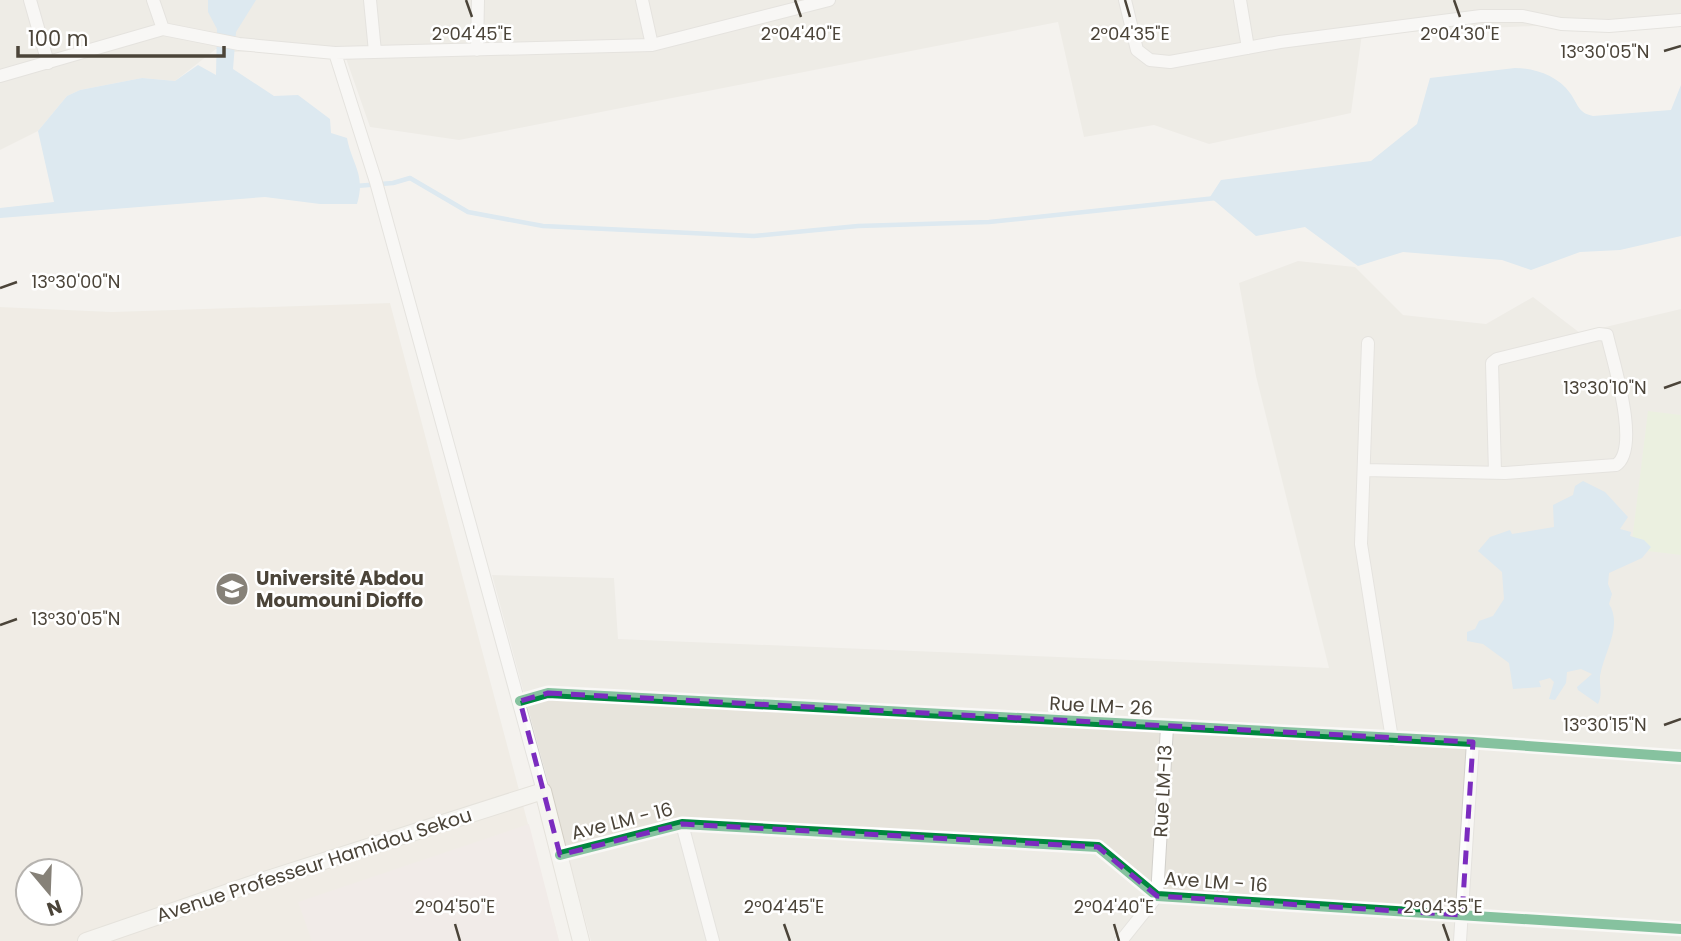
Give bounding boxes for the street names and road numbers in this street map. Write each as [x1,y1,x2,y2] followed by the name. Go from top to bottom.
[1049,690,1153,722] street label: Rue LM- 26
[1147,744,1179,838] street label: Rue LM-13
[568,795,676,847] street label: Ave LM - 16
[153,801,475,929] street label: Avenue Professeur Hamidou Sekou
[1163,865,1269,899] street label: Ave LM - 16

